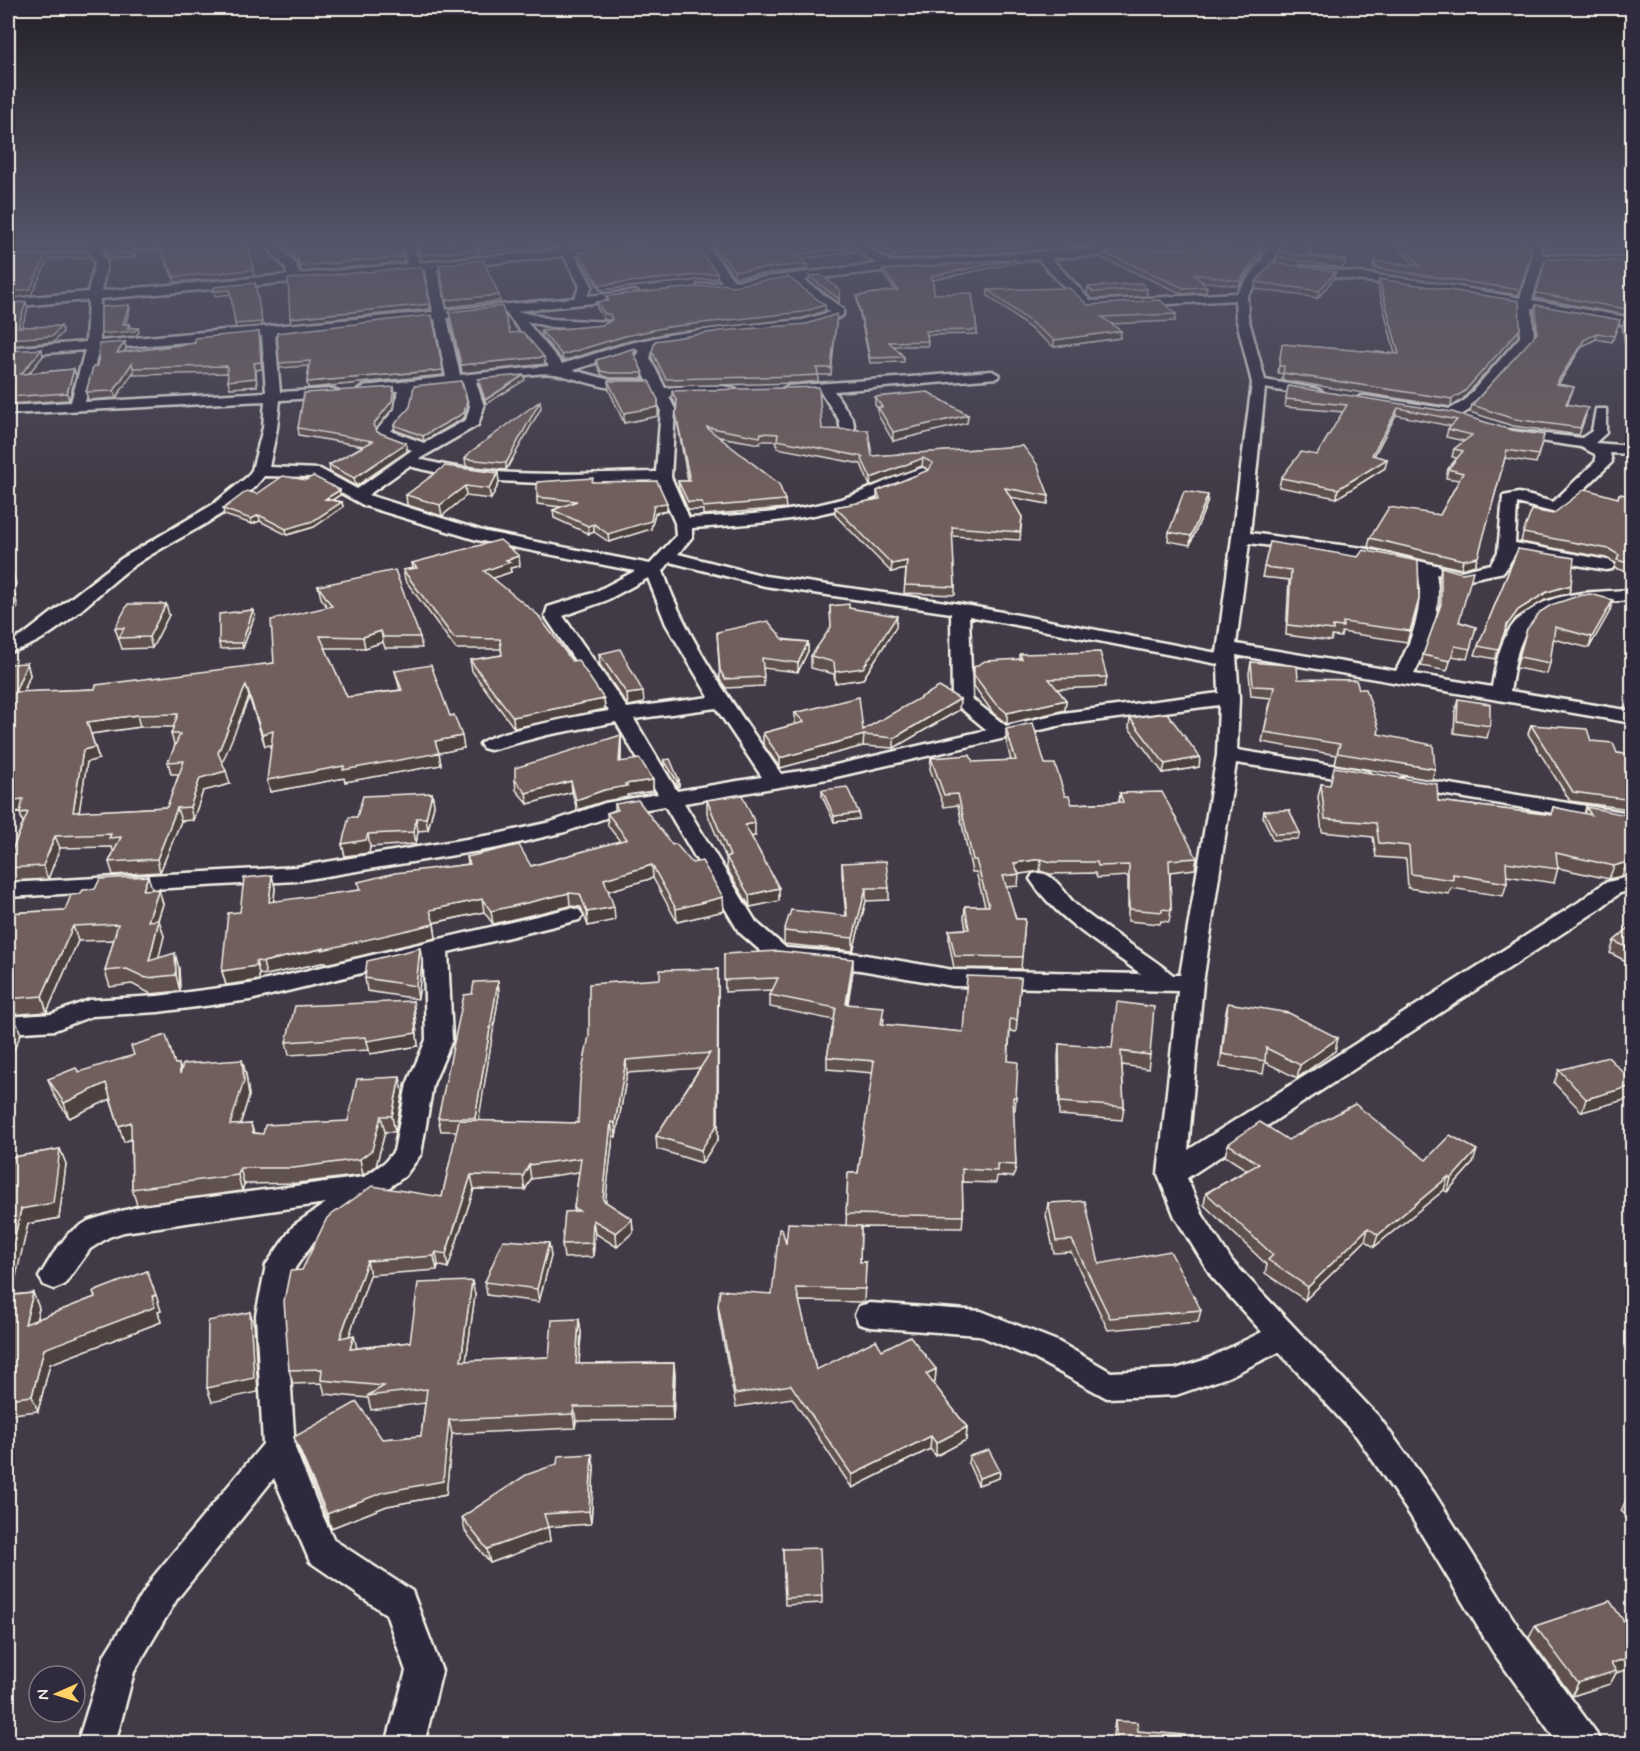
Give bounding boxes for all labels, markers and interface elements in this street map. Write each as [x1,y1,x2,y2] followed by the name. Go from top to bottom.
[27,1664,87,1724] north arrow
[33,1689,54,1701] text: N

